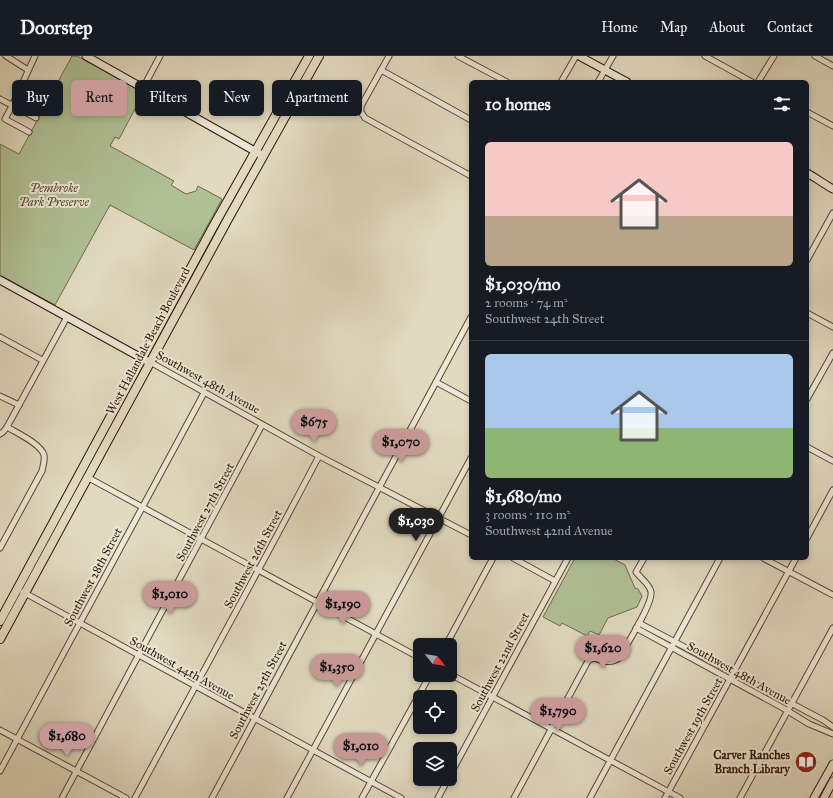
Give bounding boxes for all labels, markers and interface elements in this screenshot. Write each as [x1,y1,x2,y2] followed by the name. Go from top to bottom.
[20,16,93,39] text: Doorstep
[601,19,638,36] text: Home
[660,19,687,36] text: Map
[709,19,745,36] text: About
[767,19,813,36] text: Contact
[12,80,63,116] chip: Buy
[71,80,127,116] chip: Rent
[135,80,201,116] chip: Filters
[209,80,264,116] chip: New
[272,80,362,116] chip: Apartment
[771,93,793,115] icon: filters
[485,94,551,115] text: 10 homes
[603,168,675,240] icon: home
[19,181,89,209] park label: Pembroke Park Preserve
[103,265,193,417] street label: West Hallandale Beach Boulevard
[485,274,560,295] text: $1,030/mo
[485,295,568,311] text: 2 rooms · 74 m²
[485,311,604,327] text: Southwest 24th Street
[154,348,262,416] street label: Southwest 48th Avenue
[603,380,675,452] icon: home
[290,409,338,443] pin: $675
[300,414,328,430] text: $675
[368,429,434,463] pin: $1,070
[382,434,420,450] text: $1,070
[173,460,237,564] street label: Southwest 27th Street
[485,486,561,507] text: $1,680/mo
[221,507,285,611] street label: Southwest 26th Street
[485,507,570,523] text: 3 rooms · 110 m²
[383,508,449,542] pin: $1,030
[398,513,434,529] text: $1,030
[485,523,613,539] text: Southwest 42nd Avenue
[61,525,125,629] street label: Southwest 28th Street
[137,581,203,615] pin: $1,010
[152,586,188,602] text: $1,010
[310,591,376,625] pin: $1,190
[325,596,361,612] text: $1,190
[468,609,533,714] street label: Southwest 22nd Street
[127,633,237,703] street label: Southwest 44th Avenue
[570,635,636,669] pin: $1,620
[226,638,290,741] street label: Southwest 25th Street
[413,638,457,682] north arrow
[413,638,457,786] map controls
[685,639,793,707] street label: Southwest 48th Avenue
[585,640,621,656] text: $1,620
[304,654,370,688] pin: $1,350
[319,659,355,675] text: $1,350
[661,674,726,777] street label: Southwest 19th Street
[413,690,457,734] button: locate
[525,698,591,732] pin: $1,790
[539,703,577,719] text: $1,790
[34,723,100,757] pin: $1,680
[48,728,86,744] text: $1,680
[328,733,394,767] pin: $1,010
[343,738,379,754] text: $1,010
[413,742,457,786] button: layers
[713,748,791,777] place label: Carver Ranches Branch Library
[793,749,819,775] library icon: Carver Ranches Branch Library

